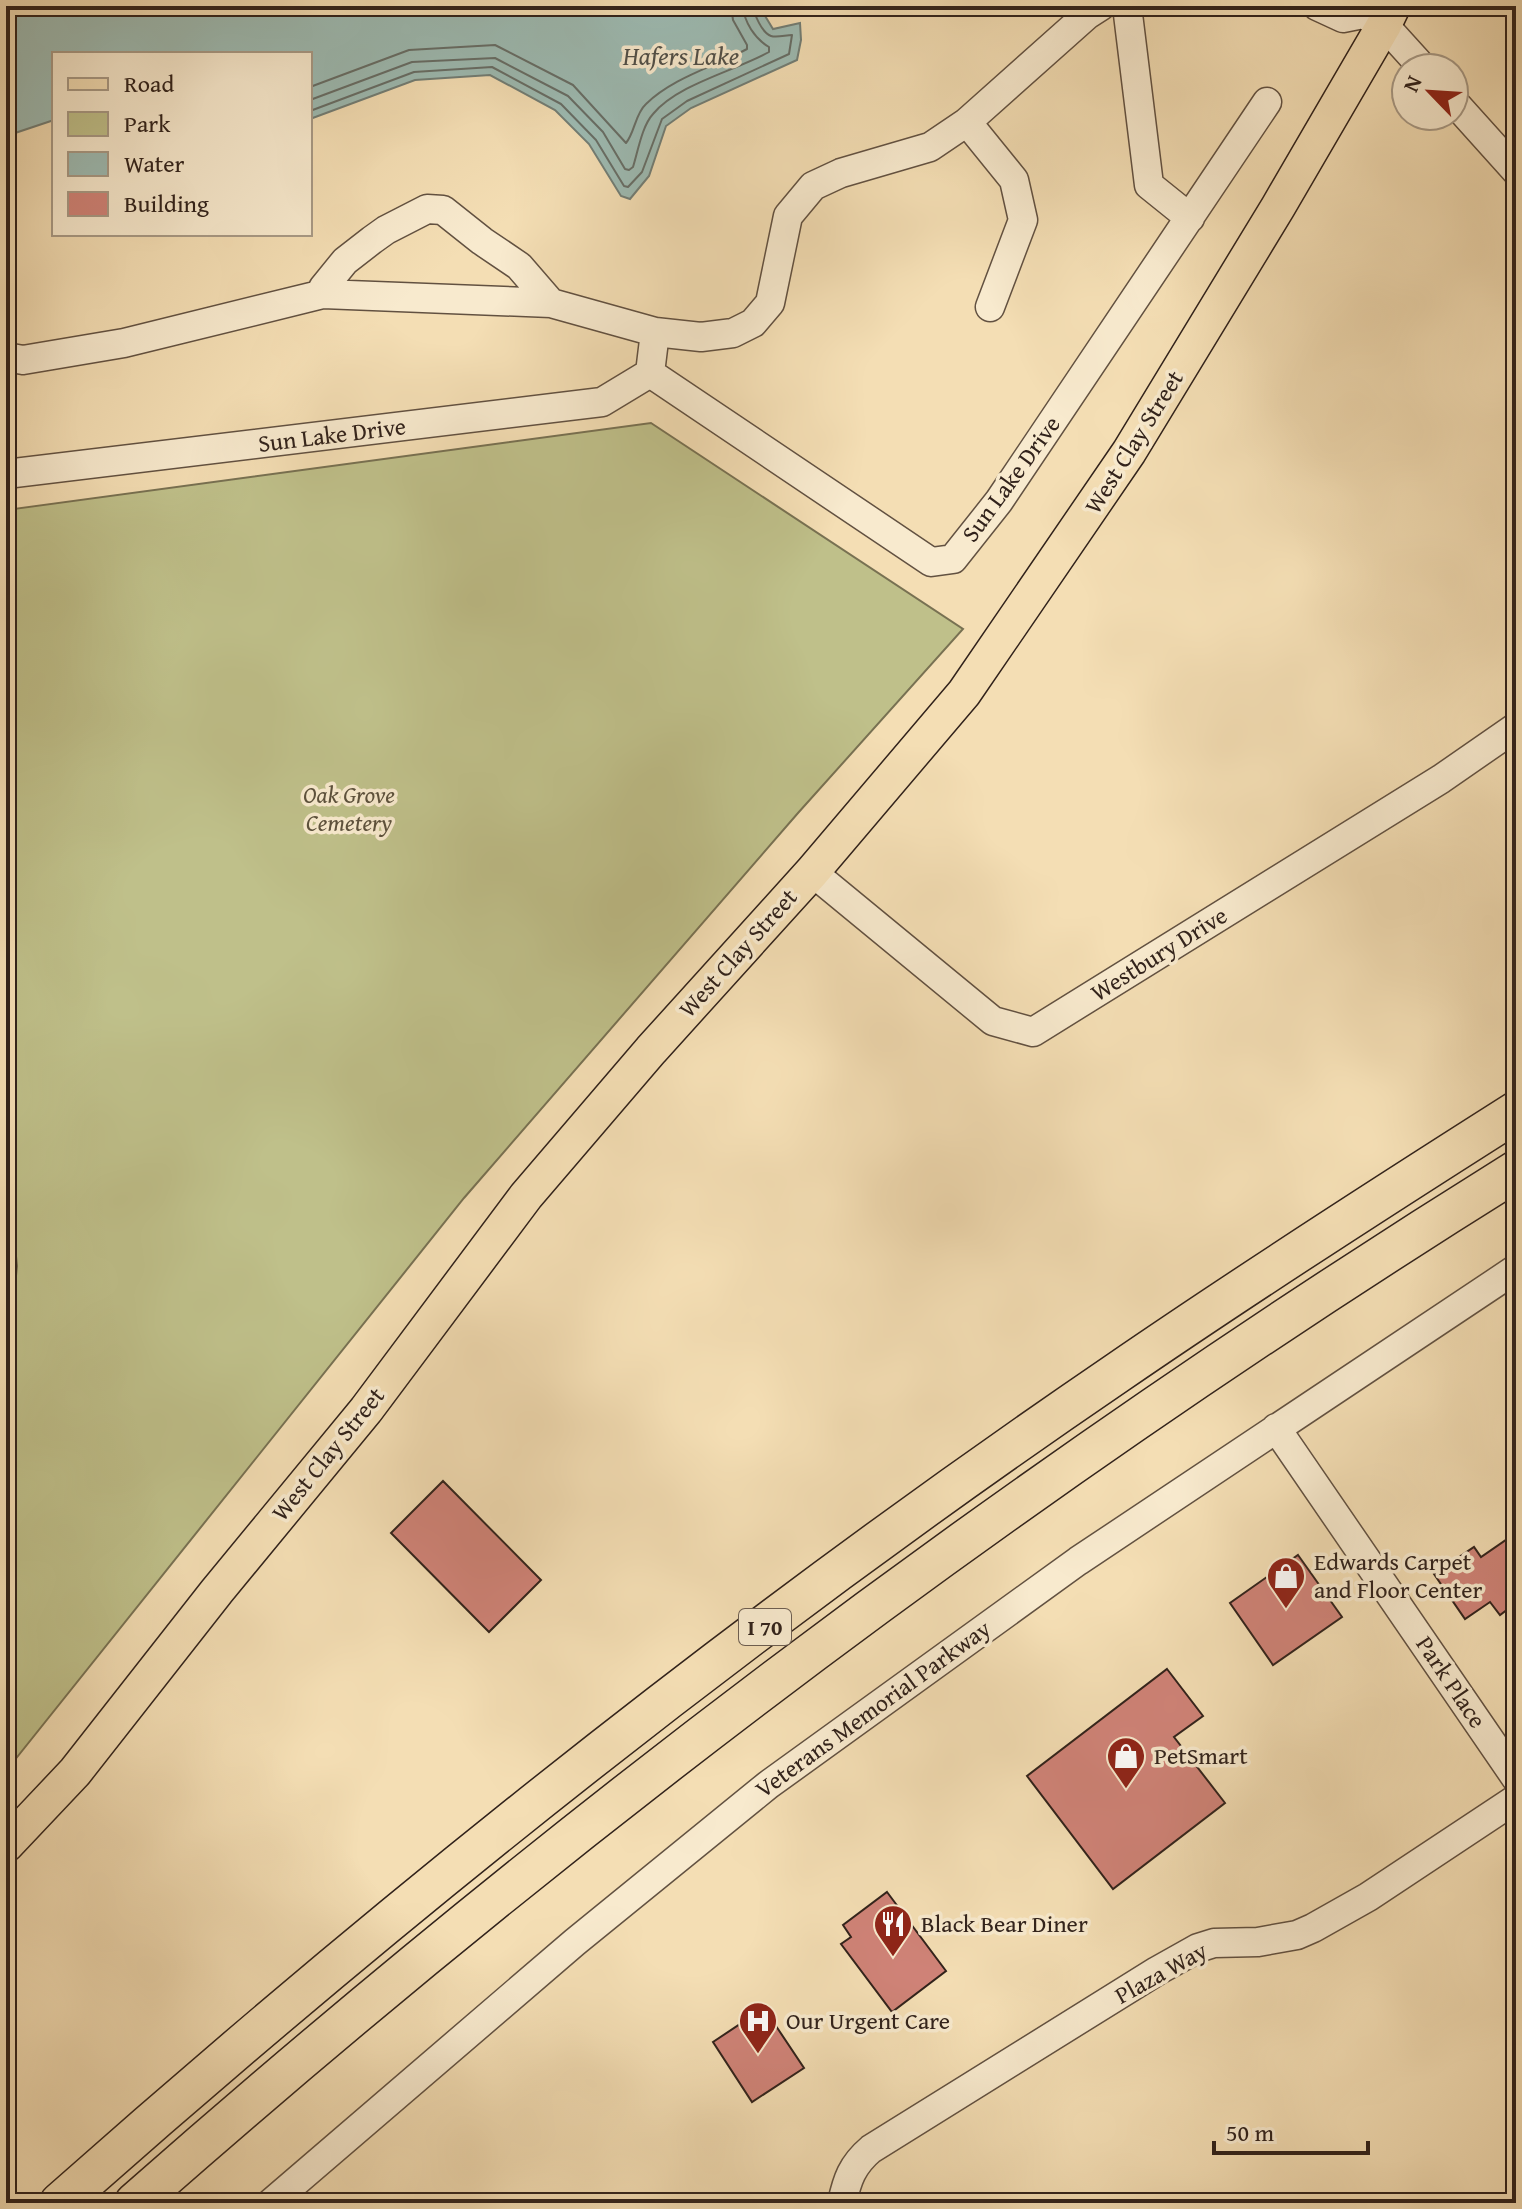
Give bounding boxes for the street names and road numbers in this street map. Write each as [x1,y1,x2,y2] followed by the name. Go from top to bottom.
[1076,363,1192,520] street label: West Clay Street
[256,408,408,461] street label: Sun Lake Drive
[953,408,1068,549] street label: Sun Lake Drive
[670,880,806,1025] street label: West Clay Street
[1084,898,1234,1010] street label: Westbury Drive
[263,1379,393,1528] street label: West Clay Street
[739,1609,791,1645] road number: I 70
[748,1611,998,1806] street label: Veterans Memorial Parkway
[1408,1629,1495,1735] street label: Park Place
[1108,1933,1213,2012] street label: Plaza Way

